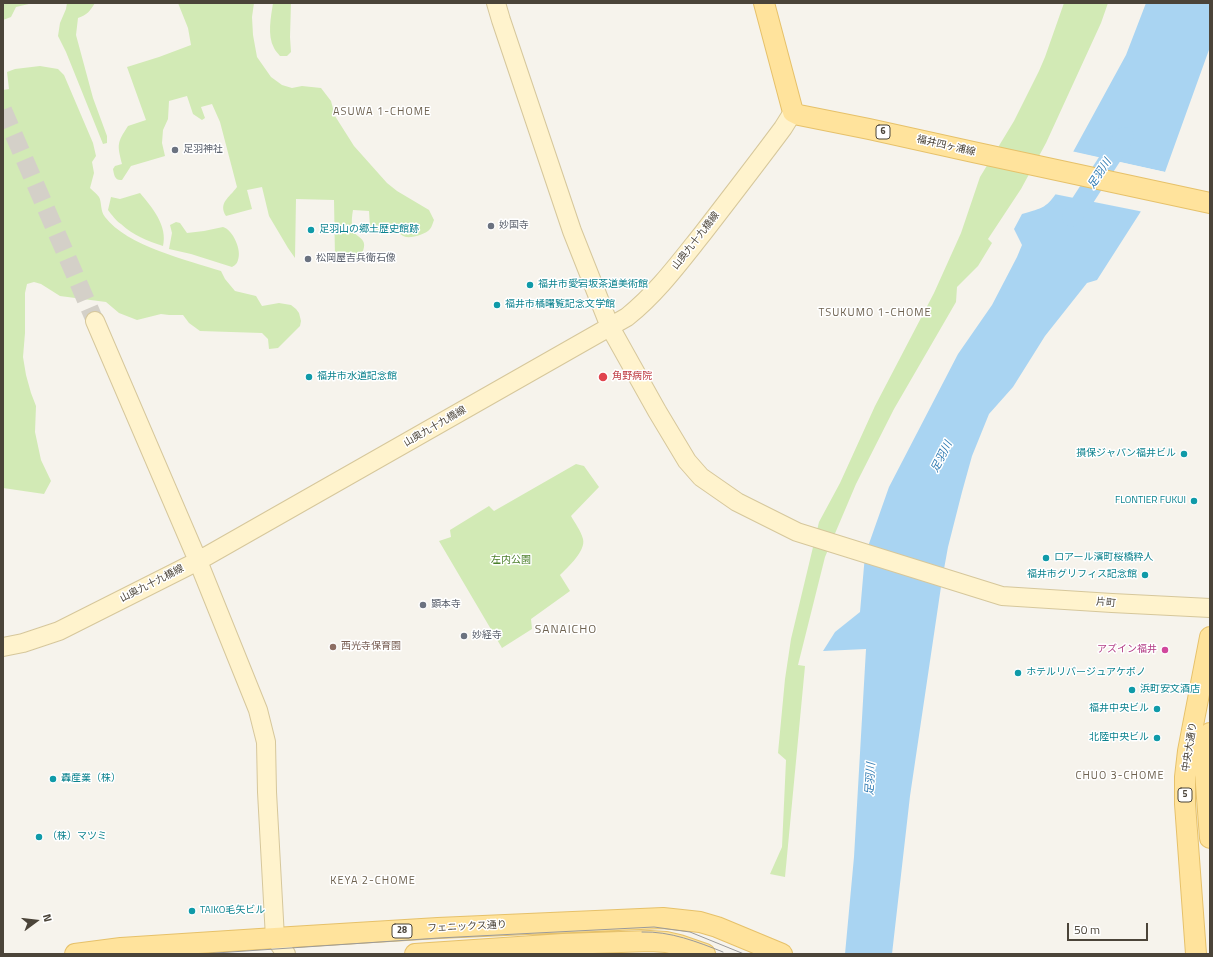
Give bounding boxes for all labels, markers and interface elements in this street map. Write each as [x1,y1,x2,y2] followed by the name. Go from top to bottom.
[333,105,431,119] district label: ASUWA 1-CHOME
[876,125,890,139] road number: 6
[915,133,977,159] street label: 福井四ヶ浦線
[183,144,223,156] place label: 足羽神社
[170,145,180,155] marker: 足羽神社
[1085,157,1115,191] water label: 足羽川
[670,210,722,272] street label: 山奥九十九橋線
[499,220,529,232] place label: 妙国寺
[486,221,496,231] marker: 妙国寺
[319,224,419,236] place label: 足羽山の郷土歴史館跡
[306,225,316,235] marker: 足羽山の郷土歴史館跡
[316,253,396,265] place label: 松岡屋吉兵衛石像
[303,254,313,264] marker: 松岡屋吉兵衛石像
[538,279,648,291] place label: 福井市愛宕坂茶道美術館
[525,280,535,290] marker: 福井市愛宕坂茶道美術館
[505,299,615,311] place label: 福井市橘曙覧記念文学館
[492,300,502,310] marker: 福井市橘曙覧記念文学館
[818,306,932,320] district label: TSUKUMO 1-CHOME
[317,371,397,383] place label: 福井市水道記念館
[597,371,609,383] marker: 角野病院
[612,371,652,383] place label: 角野病院
[304,372,314,382] marker: 福井市水道記念館
[402,404,468,450] street label: 山奥九十九橋線
[929,439,955,475] water label: 足羽川
[1076,448,1176,460] place label: 損保ジャパン福井ビル
[1179,449,1189,459] marker: 損保ジャパン福井ビル
[1115,495,1186,507] place label: FLONTIER FUKUI
[1189,496,1199,506] marker: FLONTIER FUKUI
[1054,552,1153,564] place label: ロアール濱町桜橋粋人
[1041,553,1051,563] marker: ロアール濱町桜橋粋人
[491,555,531,567] park label: 左内公園
[118,563,186,605] street label: 山奥九十九橋線
[1027,569,1137,581] place label: 福井市グリフィス記念館
[1140,570,1150,580] marker: 福井市グリフィス記念館
[1096,596,1116,610] street label: 片町
[431,599,461,611] place label: 顕本寺
[418,600,428,610] marker: 顕本寺
[535,623,597,637] district label: SANAICHO
[472,630,502,642] place label: 妙経寺
[459,631,469,641] marker: 妙経寺
[341,641,401,653] place label: 西光寺保育園
[328,642,338,652] marker: 西光寺保育園
[1097,644,1157,656] place label: アズイン福井
[1160,645,1170,655] marker: アズイン福井
[1026,667,1146,679] place label: ホテルリバージュアケボノ
[1013,668,1023,678] marker: ホテルリバージュアケボノ
[1140,684,1200,696] place label: 浜町安文酒店
[1127,685,1137,695] marker: 浜町安文酒店
[1089,703,1149,715] place label: 福井中央ビル
[1152,704,1162,714] marker: 福井中央ビル
[1180,721,1200,773] street label: 中央大通り
[1089,732,1149,744] place label: 北陸中央ビル
[1152,733,1162,743] marker: 北陸中央ビル
[864,762,878,796] water label: 足羽川
[1075,769,1165,783] district label: CHUO 3-CHOME
[61,773,121,785] place label: 轟産業（株）
[48,774,58,784] marker: 轟産業（株）
[1178,788,1192,802] road number: 5
[47,831,107,843] place label: （株）マツミ
[34,832,44,842] marker: （株）マツミ
[330,874,416,888] district label: KEYA 2-CHOME
[16,901,56,941] north arrow
[200,905,265,917] place label: TAIKO毛矢ビル
[187,906,197,916] marker: TAIKO毛矢ビル
[39,912,56,924] text: N
[1069,915,1150,941] scale bar
[427,919,507,935] street label: フェニックス通り
[1074,920,1100,939] text: 50 m
[392,924,412,938] road number: 28

